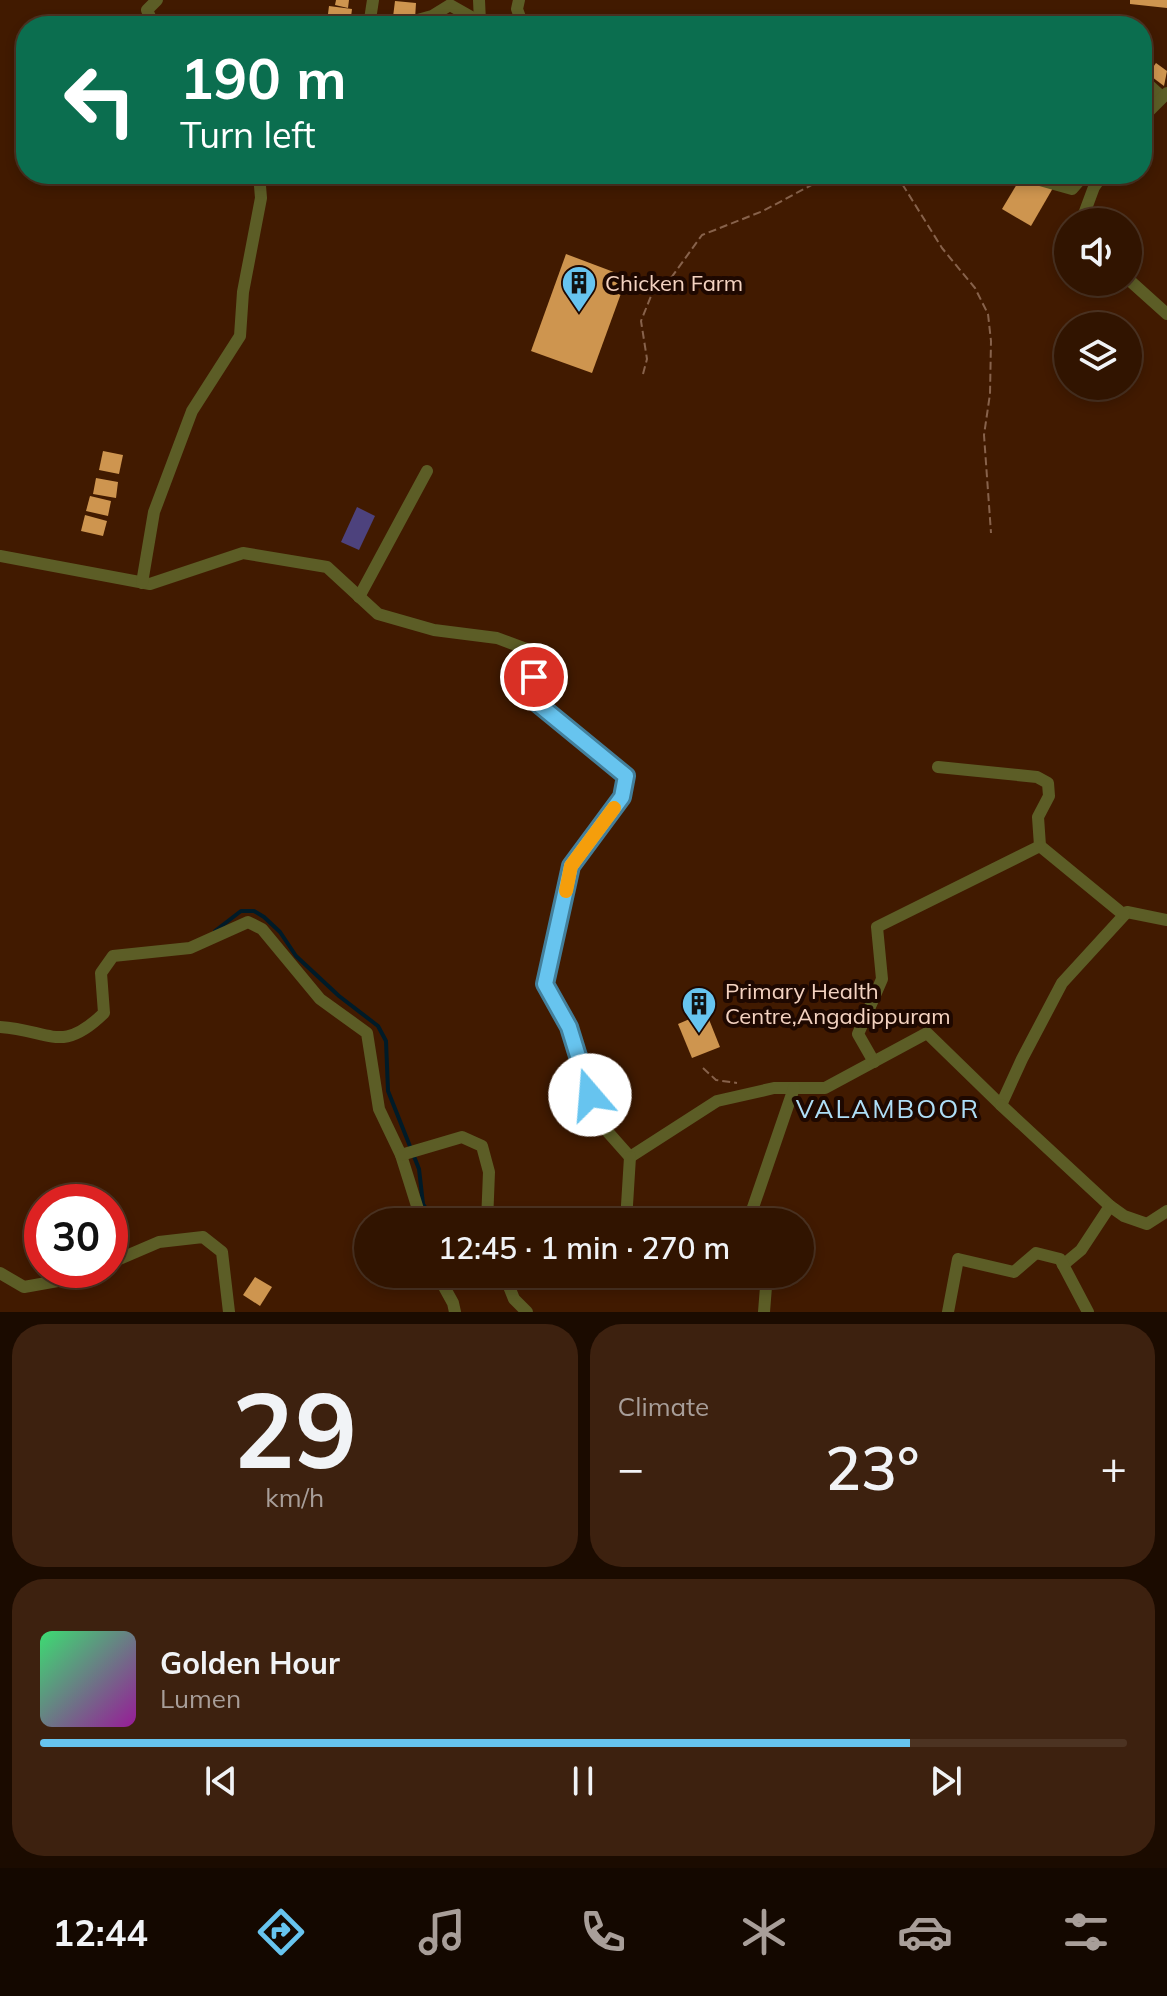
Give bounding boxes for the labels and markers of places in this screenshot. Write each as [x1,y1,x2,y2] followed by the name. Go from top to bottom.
[560,264,598,314] building icon: Chicken Farm
[605,269,743,297] place label: Chicken Farm
[500,643,568,711] pin
[725,977,951,1030] place label: Primary Health Centre,Angadippuram
[680,985,718,1035] building icon: Primary Health Centre,Angadippuram

